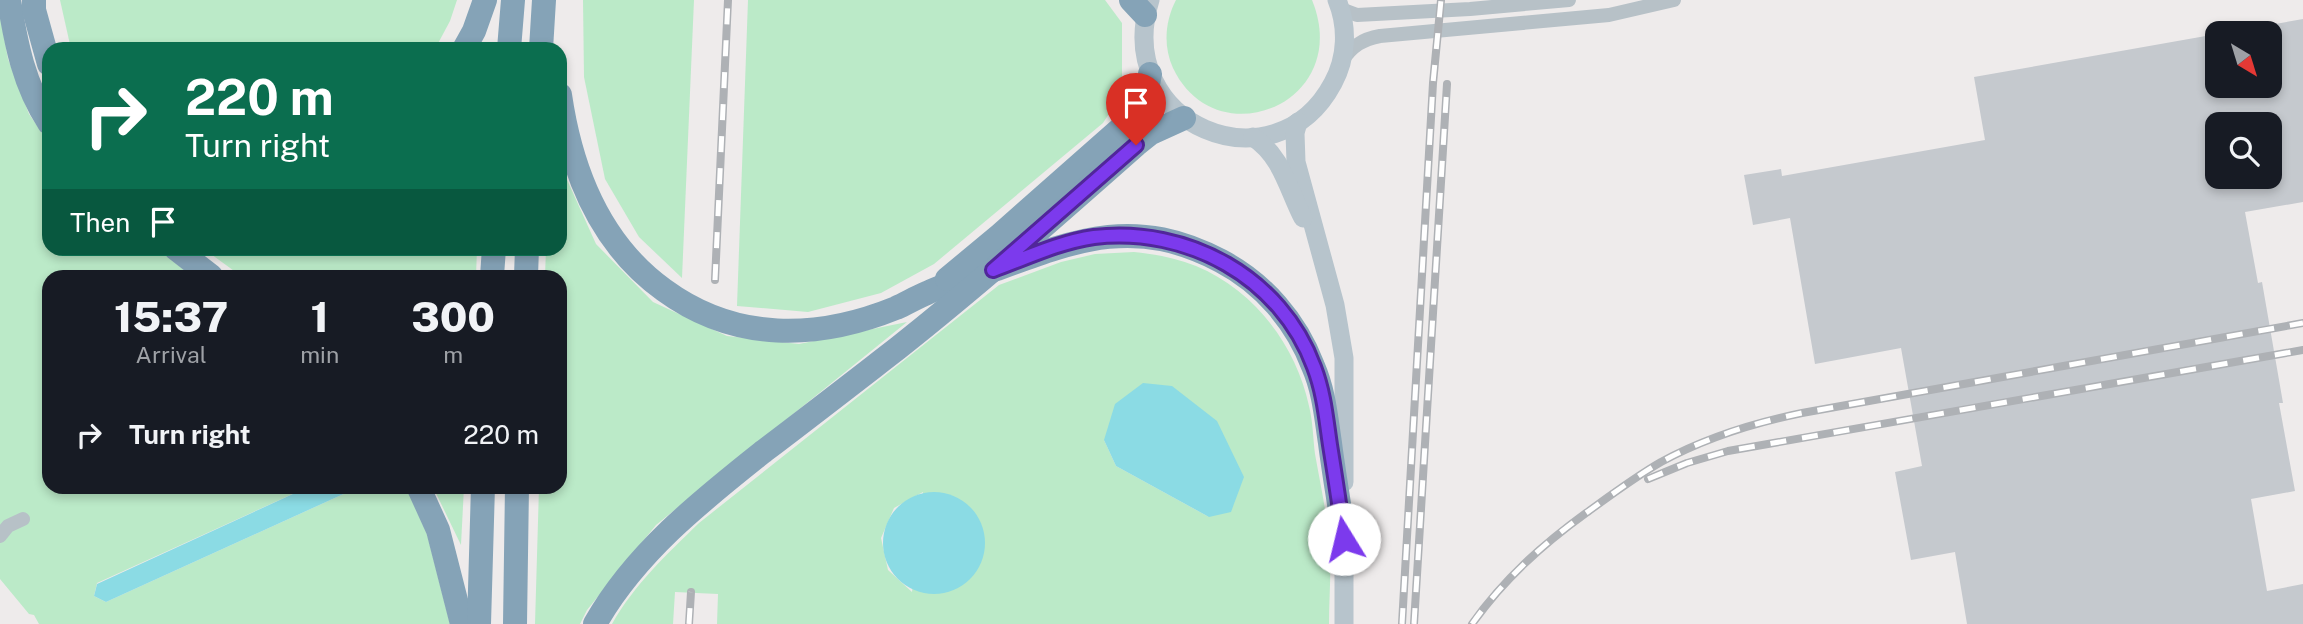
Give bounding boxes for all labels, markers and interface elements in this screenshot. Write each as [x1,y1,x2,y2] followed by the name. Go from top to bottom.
[2205,21,2282,98] north arrow
[2205,21,2282,189] map controls
[185,68,334,126] text: 220 m
[70,70,161,161] icon: right
[1106,73,1166,145] pin
[1117,84,1155,122] icon: arrive
[2205,112,2282,189] button: search
[185,127,330,164] text: Turn right
[144,203,182,241] icon: arrive
[70,207,130,238] text: Then
[114,292,228,341] text: 15:37
[311,292,329,341] text: 1
[411,292,495,341] text: 300
[136,341,207,368] text: Arrival
[300,341,339,368] text: min
[443,341,463,368] text: m
[70,416,108,454] icon: right
[129,419,251,450] text: Turn right
[463,419,539,450] text: 220 m
[1307,502,1381,576] position arrow

